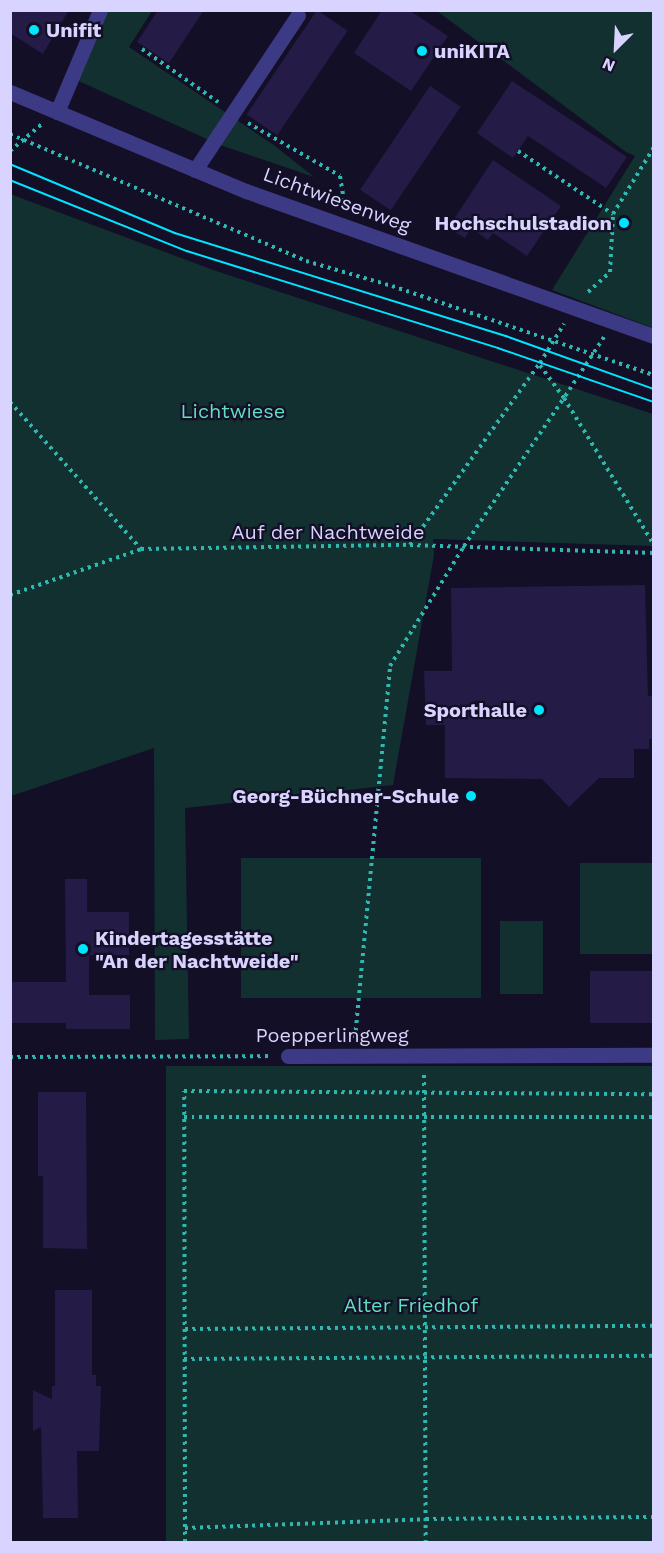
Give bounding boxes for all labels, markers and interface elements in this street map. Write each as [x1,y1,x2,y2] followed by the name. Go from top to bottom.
[46,18,101,42] place label: Unifit
[586,18,646,78] north arrow
[27,23,41,37] marker: Unifit
[434,39,510,63] place label: uniKITA
[415,44,429,58] marker: uniKITA
[599,54,618,76] text: N
[260,162,414,238] street label: Lichtwiesenweg
[434,211,612,235] place label: Hochschulstadion
[617,216,631,230] marker: Hochschulstadion
[181,399,285,423] park label: Lichtwiese
[231,520,425,544] street label: Auf der Nachtweide
[424,698,527,722] place label: Sporthalle
[532,703,546,717] marker: Sporthalle
[232,784,459,808] place label: Georg-Büchner-Schule
[464,789,478,803] marker: Georg-Büchner-Schule
[95,926,299,973] place label: Kindertagesstätte "An der Nachtweide"
[76,942,90,956] marker: Kindertagesstätte "An der Nachtweide"
[255,1023,409,1047] street label: Poepperlingweg
[344,1293,478,1317] park label: Alter Friedhof

